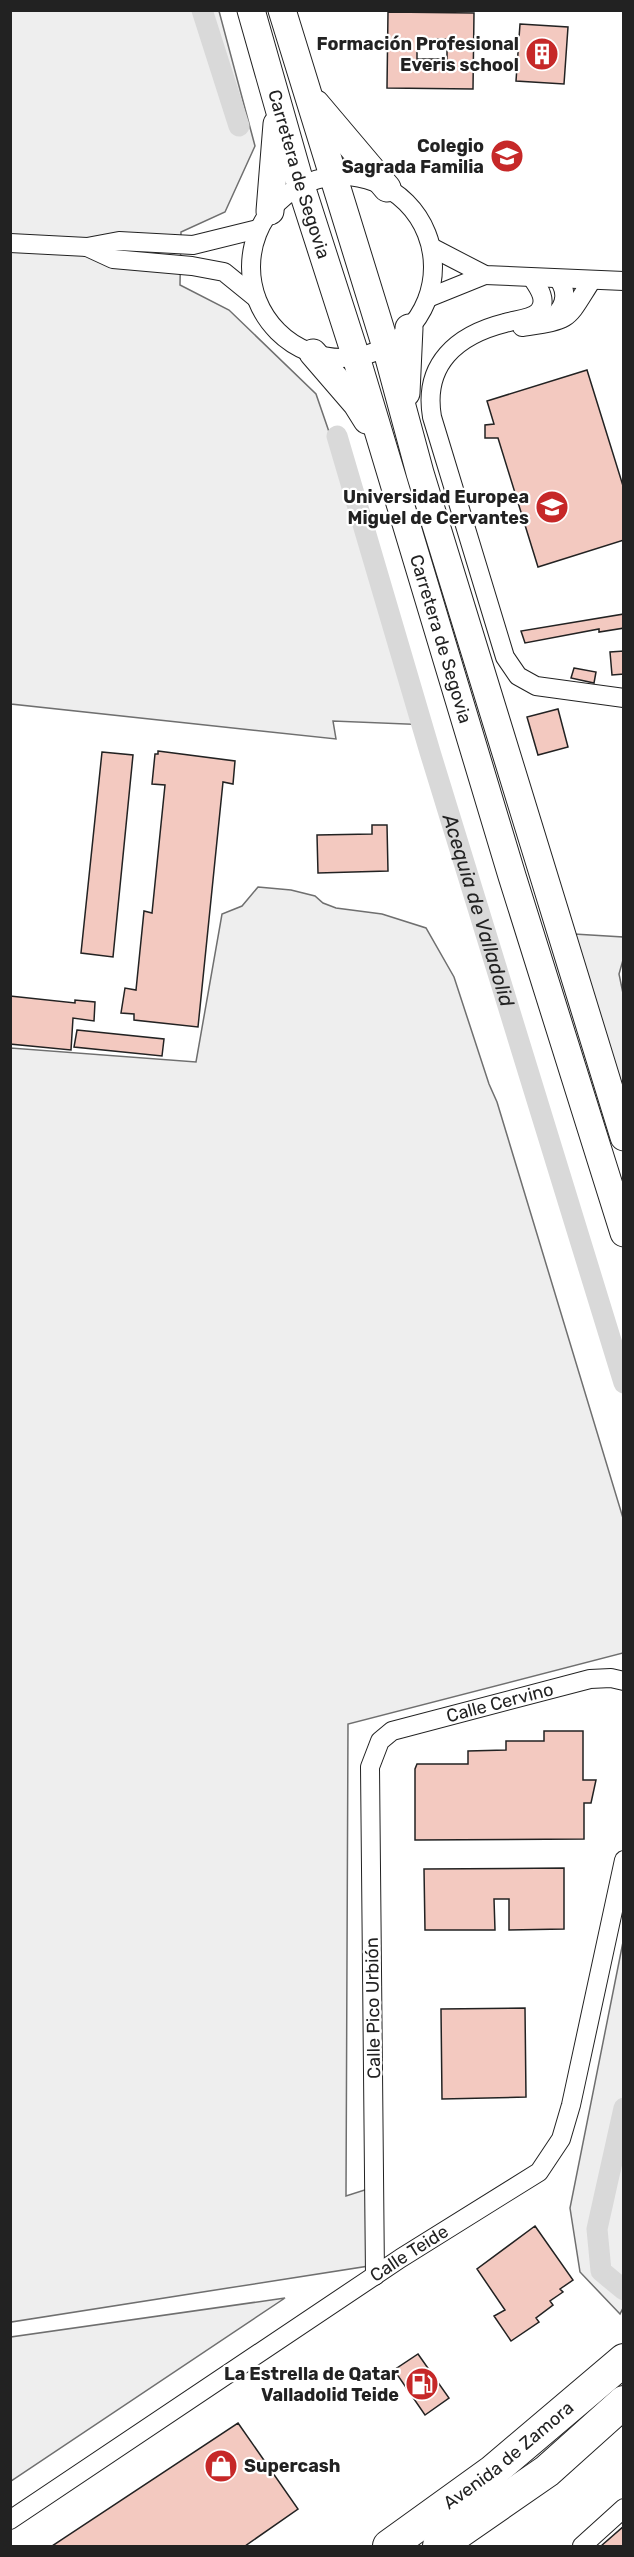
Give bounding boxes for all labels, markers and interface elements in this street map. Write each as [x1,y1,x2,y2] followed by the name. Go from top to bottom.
[316,33,519,76] place label: Formación Profesional Everis school
[524,36,560,72] building icon: Formación Profesional Everis school
[263,87,335,261] street label: Carretera de Segovia
[342,135,484,178] place label: Colegio Sagrada Familia
[489,138,525,174] school or university icon: Colegio Sagrada Familia
[343,486,529,529] place label: Universidad Europea Miguel de Cervantes
[534,489,570,525] school or university icon: Universidad Europea Miguel de Cervantes
[405,552,477,726] street label: Carretera de Segovia
[438,810,520,1010] water label: Acequia de Valladolid
[444,1678,556,1727] street label: Calle Cervino
[361,1937,385,2079] street label: Calle Pico Urbión
[366,2220,452,2287] street label: Calle Teide
[224,2363,399,2406] place label: La Estrella de Qatar Valladolid Teide
[404,2366,440,2402] fuel station icon: La Estrella de Qatar Valladolid Teide
[439,2397,578,2514] street label: Avenida de Zamora
[203,2448,239,2484] shop icon: Supercash
[244,2455,341,2477] place label: Supercash

